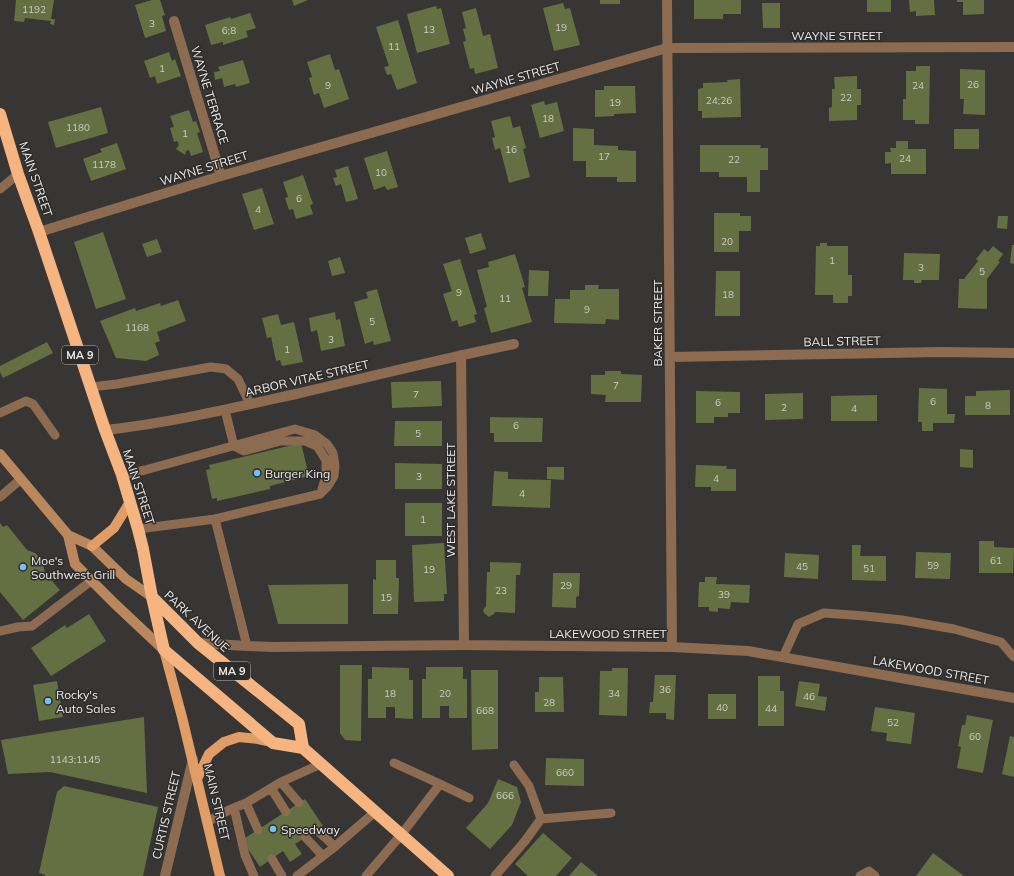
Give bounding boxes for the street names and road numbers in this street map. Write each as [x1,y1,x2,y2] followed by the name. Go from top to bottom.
[791,28,883,43] street label: WAYNE STREET
[188,44,232,146] street label: WAYNE TERRACE
[470,58,563,98] street label: WAYNE STREET
[16,140,56,219] street label: MAIN STREET
[158,147,251,189] street label: WAYNE STREET
[650,279,665,367] street label: BAKER STREET
[803,333,881,349] street label: BALL STREET
[62,346,98,364] road number: MA 9
[244,356,371,400] street label: ARBOR VITAE STREET
[443,442,458,557] street label: WEST LAKE STREET
[120,447,158,527] street label: MAIN STREET
[161,587,233,655] street label: PARK AVENUE
[549,626,668,641] street label: LAKEWOOD STREET
[872,652,991,688] street label: LAKEWOOD STREET
[214,662,250,680] road number: MA 9
[201,762,233,843] street label: MAIN STREET
[149,769,184,861] street label: CURTIS STREET

